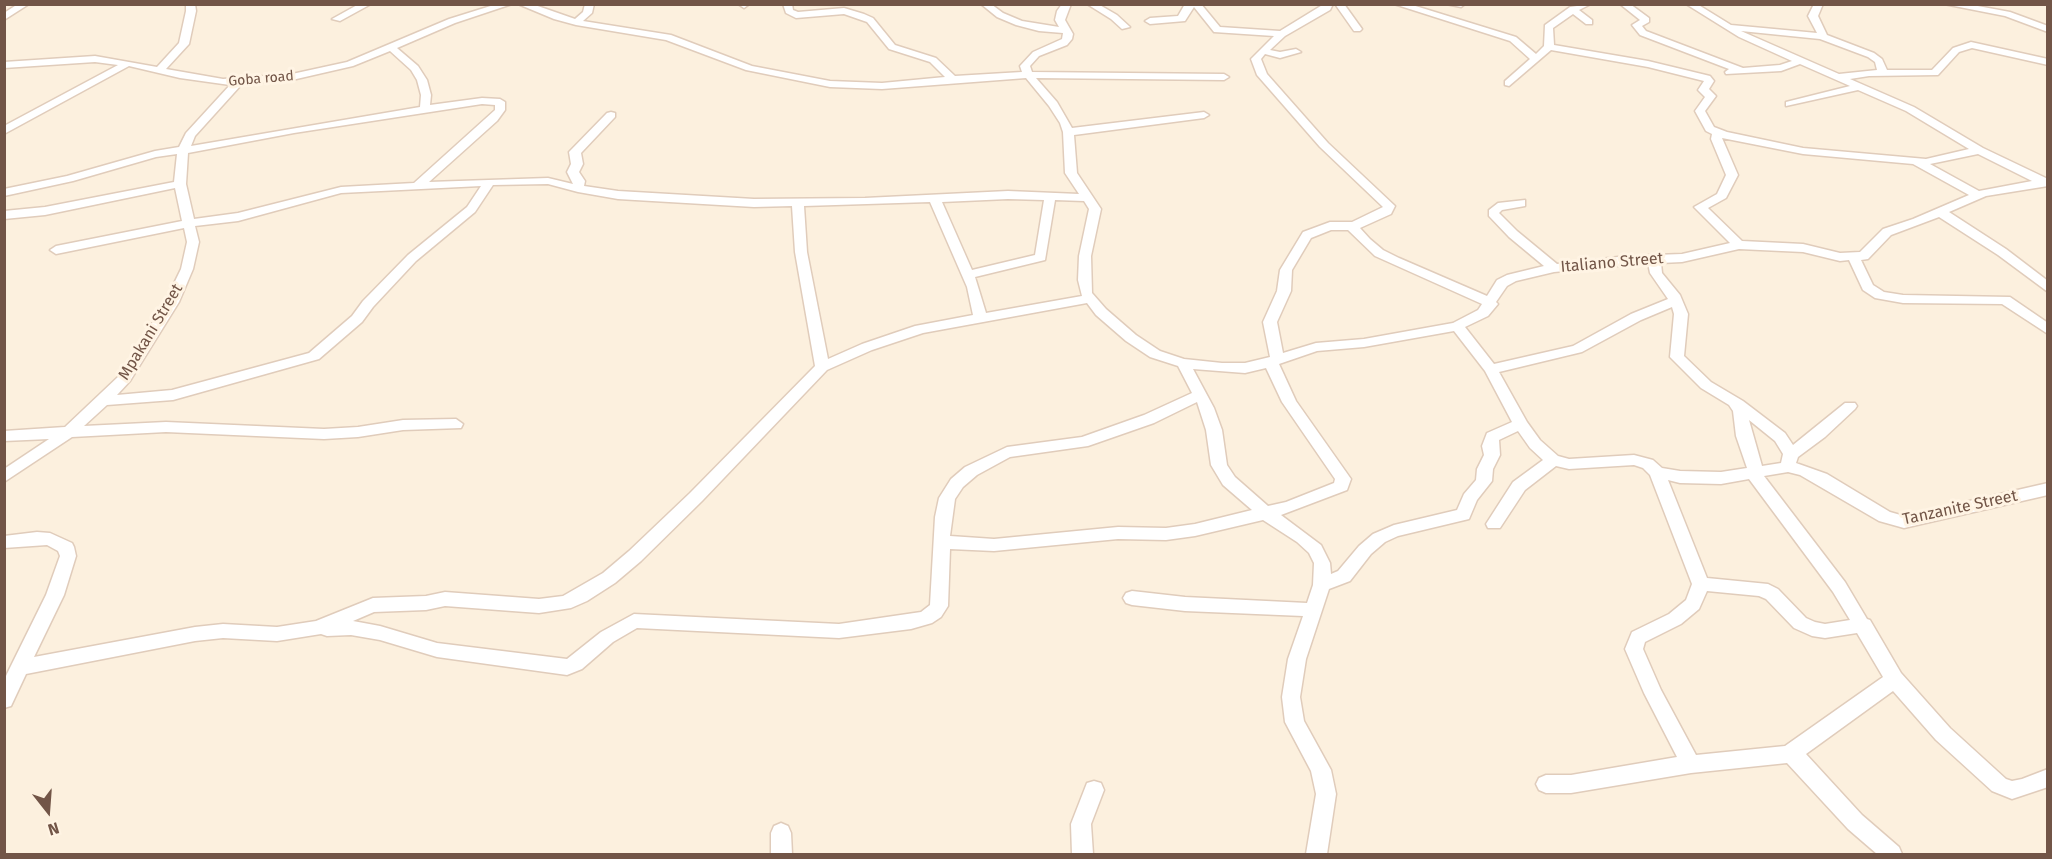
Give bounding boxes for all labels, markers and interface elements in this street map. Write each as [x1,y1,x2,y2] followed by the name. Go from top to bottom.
[228,68,294,90] street label: Goba road
[1560,249,1664,277] street label: Italiano Street
[115,280,187,384] street label: Mpakani Street
[1901,486,2019,530] street label: Tanzanite Street
[18,781,78,841] north arrow
[46,818,61,839] text: N

